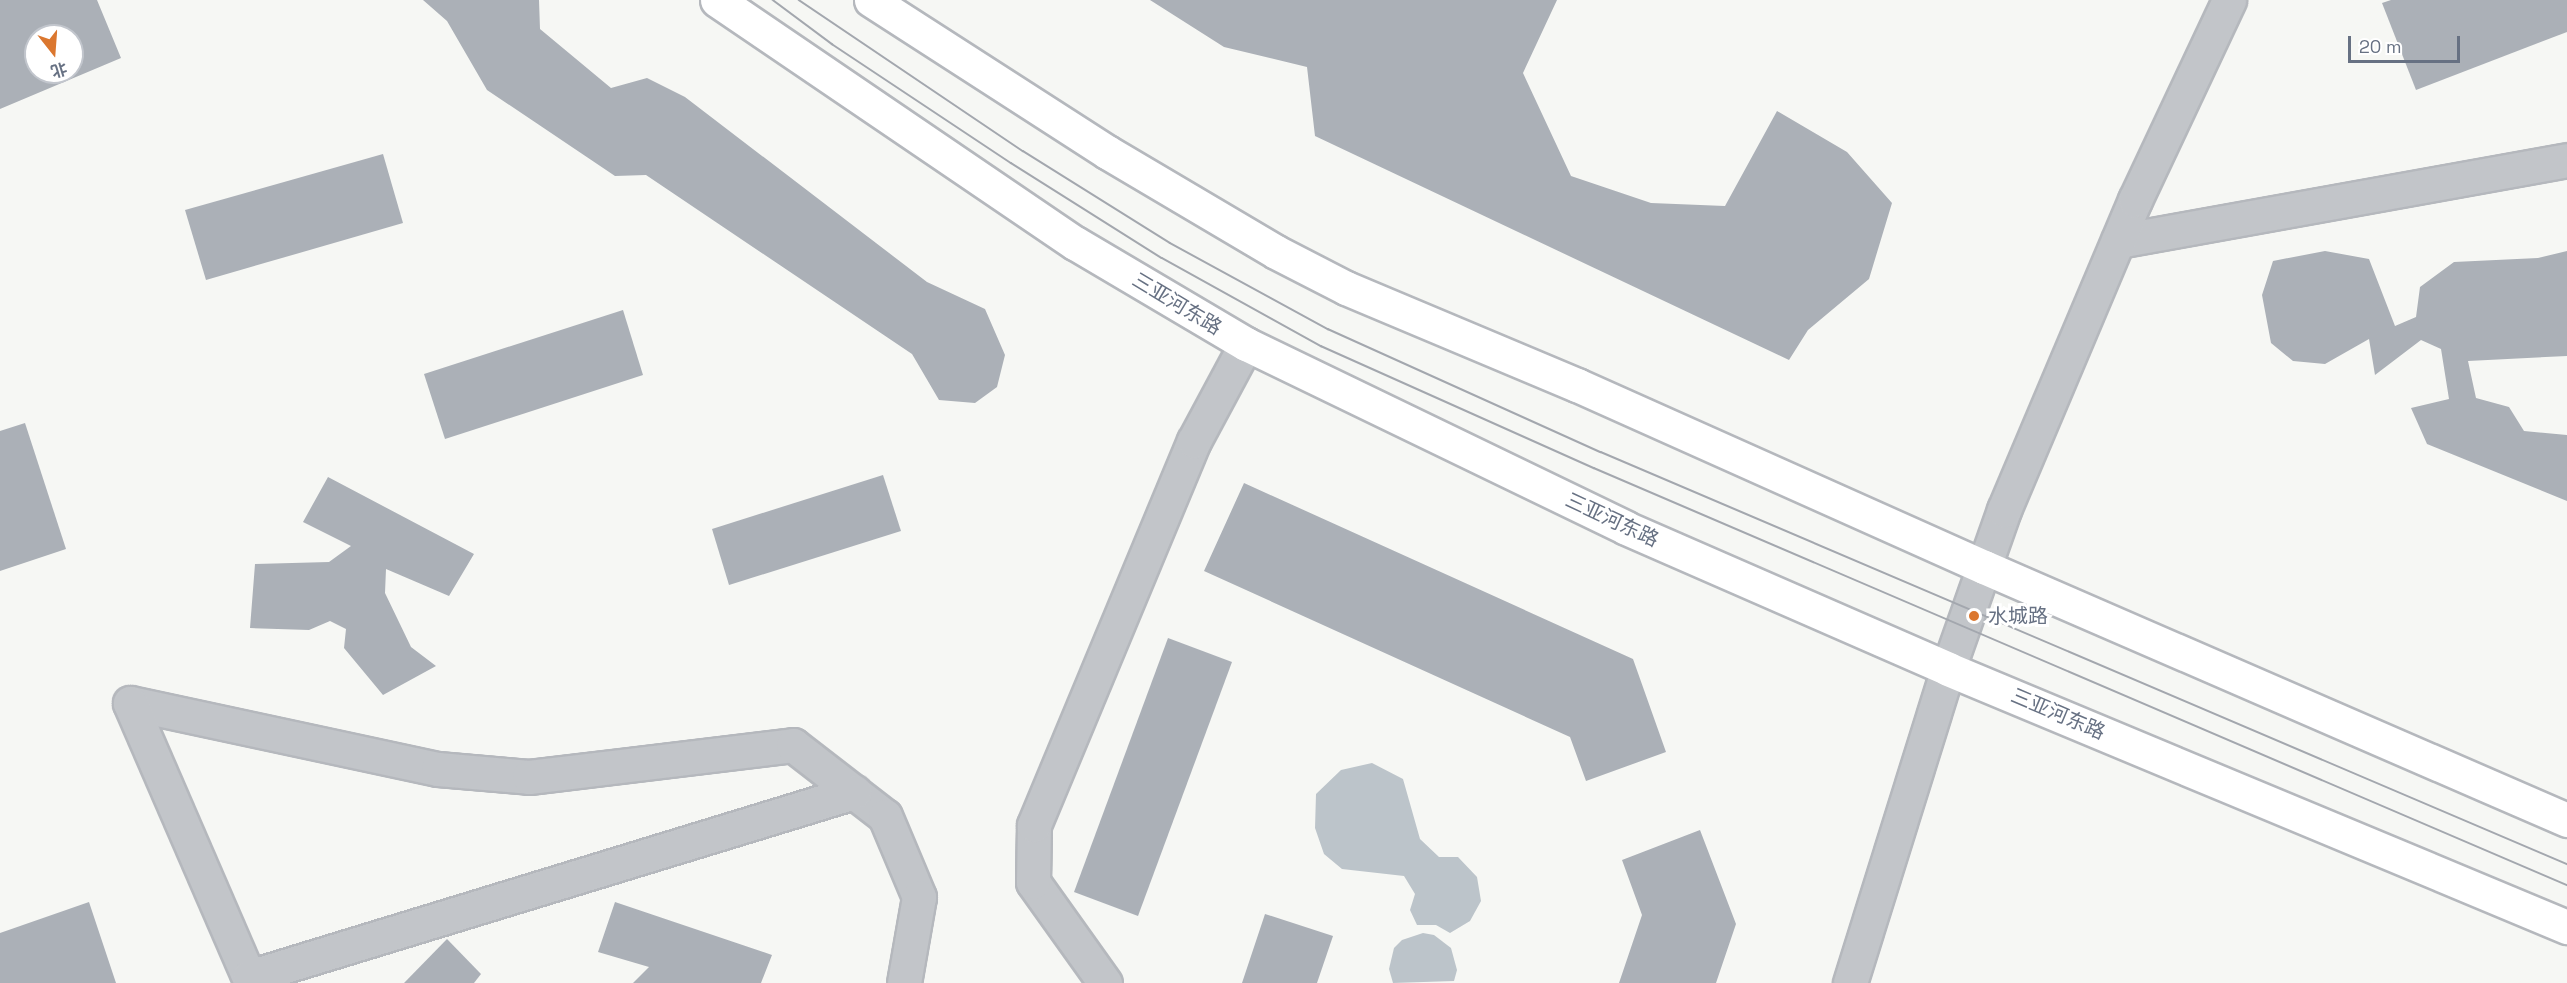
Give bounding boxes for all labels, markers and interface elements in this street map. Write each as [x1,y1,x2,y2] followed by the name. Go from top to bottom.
[24,24,84,84] north arrow
[2351,24,2464,62] scale bar
[2359,35,2402,58] text: 20 m
[48,57,70,82] text: 北
[1128,268,1226,340] street label: 三亚河东路
[1562,488,1662,552] street label: 三亚河东路
[1988,604,2048,628] place label: 水城路
[1965,607,1983,625] marker: 水城路
[2007,683,2109,745] street label: 三亚河东路

